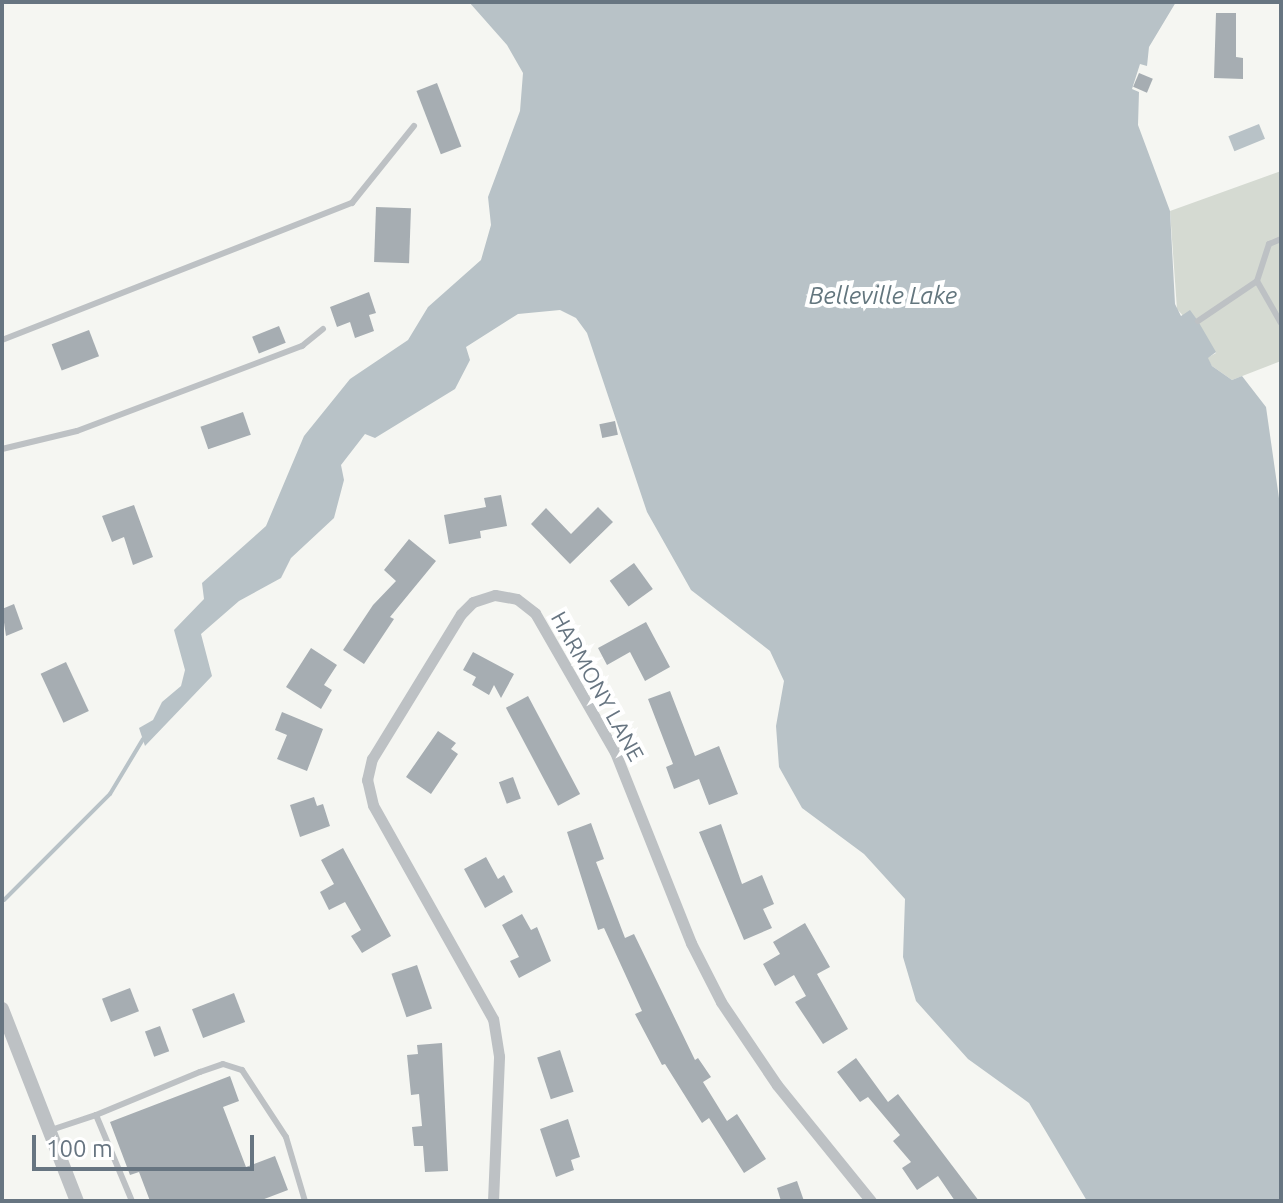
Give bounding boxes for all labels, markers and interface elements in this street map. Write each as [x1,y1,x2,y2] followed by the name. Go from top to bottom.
[809,282,957,310] water label: Belleville Lake
[546,606,650,766] street label: HARMONY LANE
[36,1119,258,1169] scale bar
[46,1135,113,1162] text: 100 m

